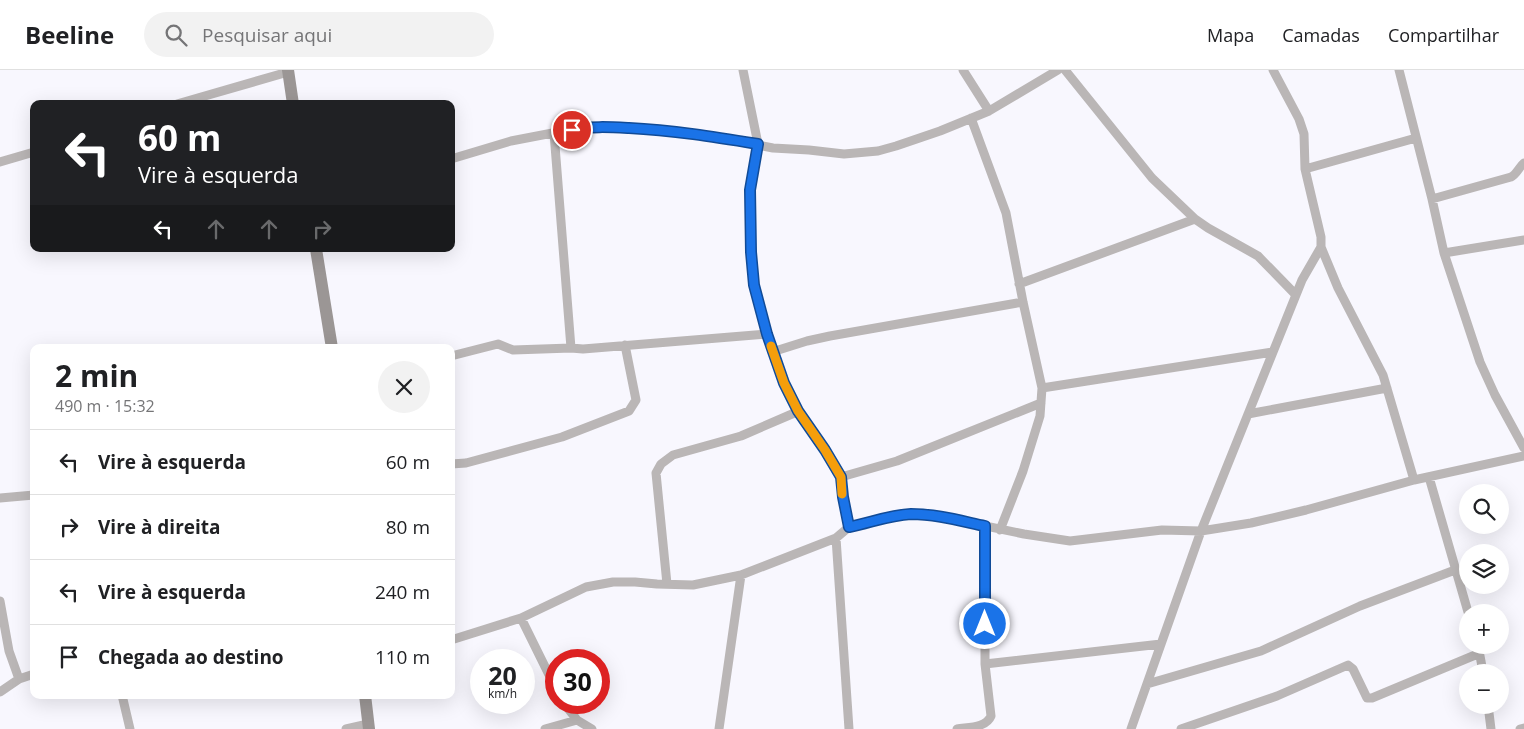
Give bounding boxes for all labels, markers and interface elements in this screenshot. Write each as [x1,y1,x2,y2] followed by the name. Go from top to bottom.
[144,12,494,57] search box
[25,18,114,51] text: Beeline
[162,21,190,49] icon: search
[202,22,332,48] text: Pesquisar aqui
[1207,23,1254,47] text: Mapa
[1282,23,1360,47] text: Camadas
[1388,23,1499,47] text: Compartilhar
[551,109,593,151] pin
[138,114,221,161] text: 60 m
[558,116,586,144] icon: arrive
[55,120,120,185] icon: left
[138,159,299,189] text: Vire à esquerda
[149,215,177,243] icon: left
[202,215,230,243] icon: ahead
[255,215,283,243] icon: ahead
[308,215,336,243] icon: right
[55,355,138,396] text: 2 min
[378,361,430,413] button: close
[55,395,155,417] text: 490 m · 15:32
[55,448,83,476] icon: left
[98,449,246,475] text: Vire à esquerda
[386,449,430,475] text: 60 m
[1459,484,1509,714] map controls
[1459,484,1509,534] button: search
[55,513,83,541] icon: right
[98,514,221,540] text: Vire à direita
[386,514,430,540] text: 80 m
[1459,544,1509,594] button: layers
[55,578,83,606] icon: left
[98,579,246,605] text: Vire à esquerda
[375,579,430,605] text: 240 m
[958,597,1010,649] position arrow
[1459,604,1509,654] button: +
[55,643,83,671] icon: arrive
[98,644,284,670] text: Chegada ao destino
[375,644,430,670] text: 110 m
[545,649,610,714] speed limit sign: 30
[488,658,517,692] text: 20
[1459,664,1509,714] button: −
[488,685,517,702] text: km/h

